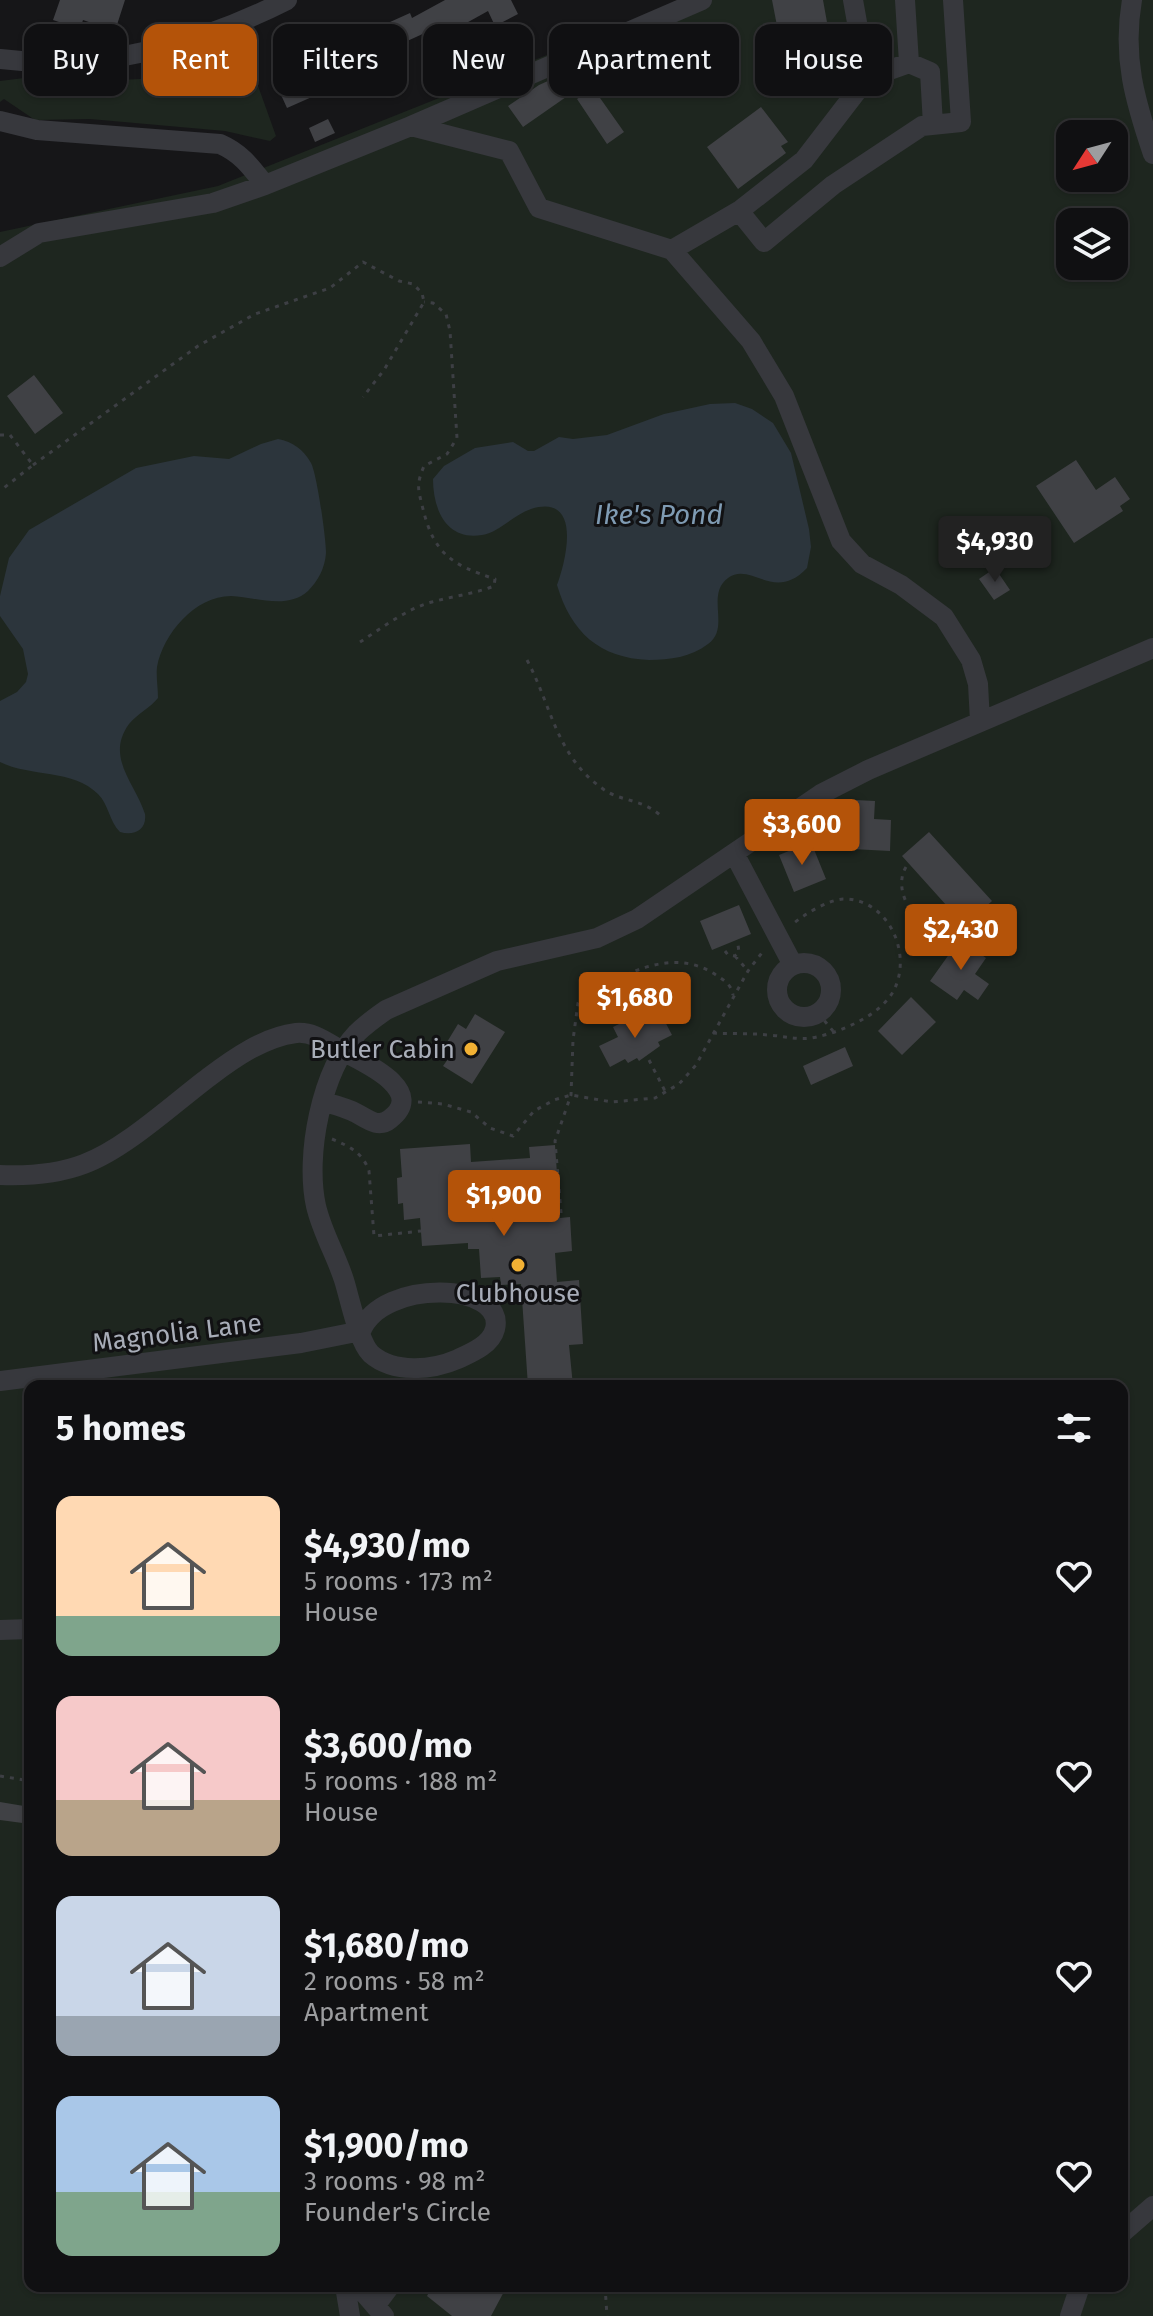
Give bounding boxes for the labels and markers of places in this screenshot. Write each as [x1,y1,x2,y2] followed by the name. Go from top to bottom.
[930,516,1060,584] pin: $4,930
[737,799,867,867] pin: $3,600
[896,904,1026,972] pin: $2,430
[570,972,700,1040] pin: $1,680
[310,1034,455,1065] place label: Butler Cabin
[462,1040,480,1058] marker: Butler Cabin
[439,1170,569,1238] pin: $1,900
[509,1256,527,1274] marker: Clubhouse
[456,1278,580,1309] place label: Clubhouse

